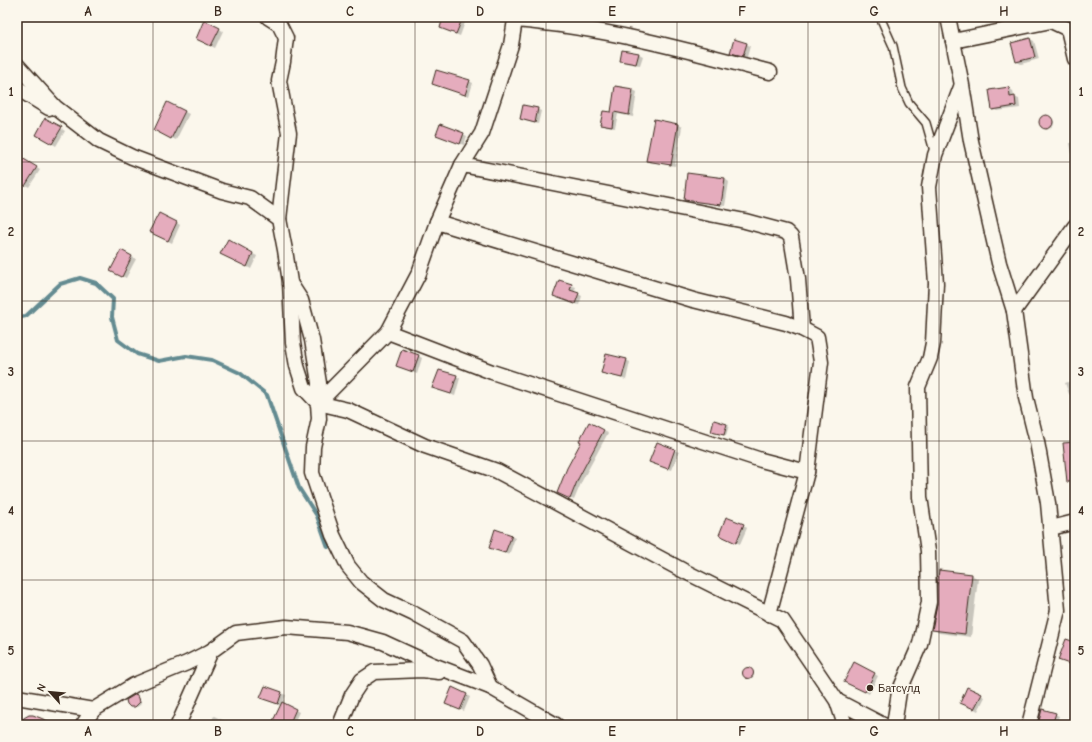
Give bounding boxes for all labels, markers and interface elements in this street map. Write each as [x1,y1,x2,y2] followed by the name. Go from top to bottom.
[84,4,92,19] text: A
[214,4,222,19] text: B
[346,4,354,19] text: C
[476,4,484,19] text: D
[608,4,616,19] text: E
[738,4,746,19] text: F
[869,4,879,19] text: G
[999,4,1009,19] text: H
[8,84,14,99] text: 1
[1078,84,1084,99] text: 1
[8,224,14,239] text: 2
[1078,224,1084,239] text: 2
[8,364,14,379] text: 3
[1078,364,1084,379] text: 3
[8,503,14,518] text: 4
[1078,503,1084,518] text: 4
[8,643,15,658] text: 5
[1078,643,1085,658] text: 5
[30,672,70,712] north arrow
[34,682,49,694] text: N
[878,682,920,695] place label: Батсүлд
[865,683,875,693] marker: Батсүлд
[84,724,92,739] text: A
[214,724,222,739] text: B
[346,724,354,739] text: C
[476,724,484,739] text: D
[608,724,616,739] text: E
[738,724,746,739] text: F
[869,724,879,739] text: G
[999,724,1009,739] text: H

